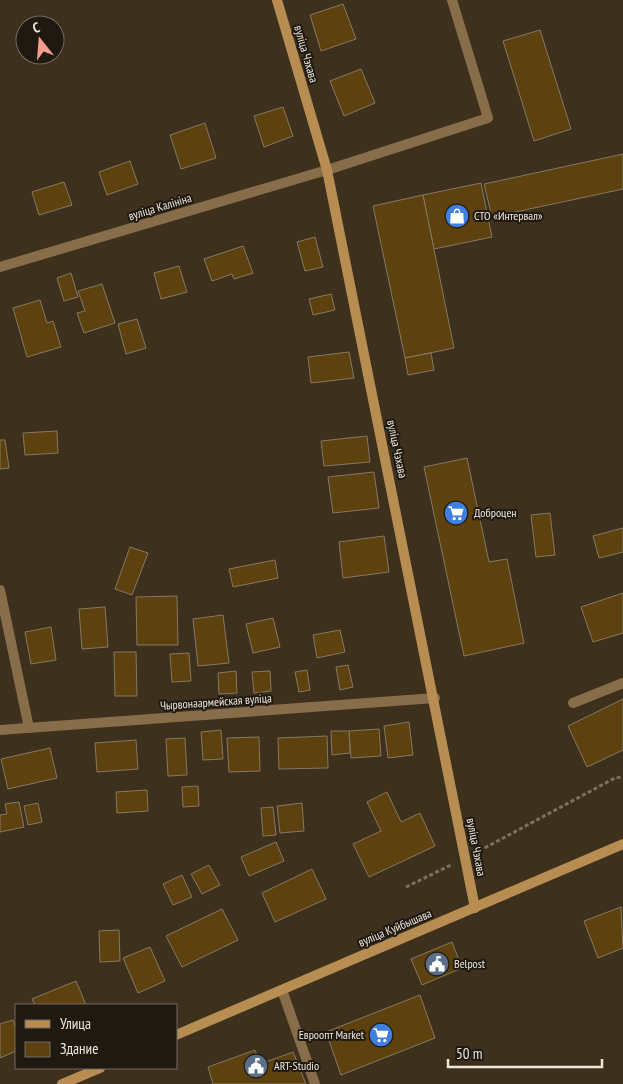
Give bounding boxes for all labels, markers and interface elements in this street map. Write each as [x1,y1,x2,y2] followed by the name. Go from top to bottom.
[15,15,65,65] north arrow
[31,18,42,37] text: С
[291,24,322,84] street label: вуліца Чэхава
[126,190,193,223] street label: вуліца Калініна
[444,203,470,229] shop icon: СТО «Интервал»
[474,208,543,223] place label: СТО «Интервал»
[384,419,411,479] street label: вуліца Чэхава
[443,500,469,526] supermarket icon: Доброцен
[474,505,517,520] place label: Доброцен
[160,690,272,713] street label: Чырвонаармейская вуліца
[464,817,490,877] street label: вуліца Чэхава
[356,905,434,950] street label: вуліца Куйбышава
[424,951,450,977] public building icon: Belpost
[454,956,486,971] place label: Belpost
[15,1004,178,1069] legend
[60,1014,91,1033] text: Улица
[368,1022,394,1048] supermarket icon: Евроопт Market
[299,1027,365,1042] place label: Евроопт Market
[448,1036,602,1068] scale bar
[60,1039,98,1058] text: Здание
[456,1044,482,1063] text: 50 m
[243,1053,269,1079] public building icon: ART-Studio
[274,1058,319,1073] place label: ART-Studio

